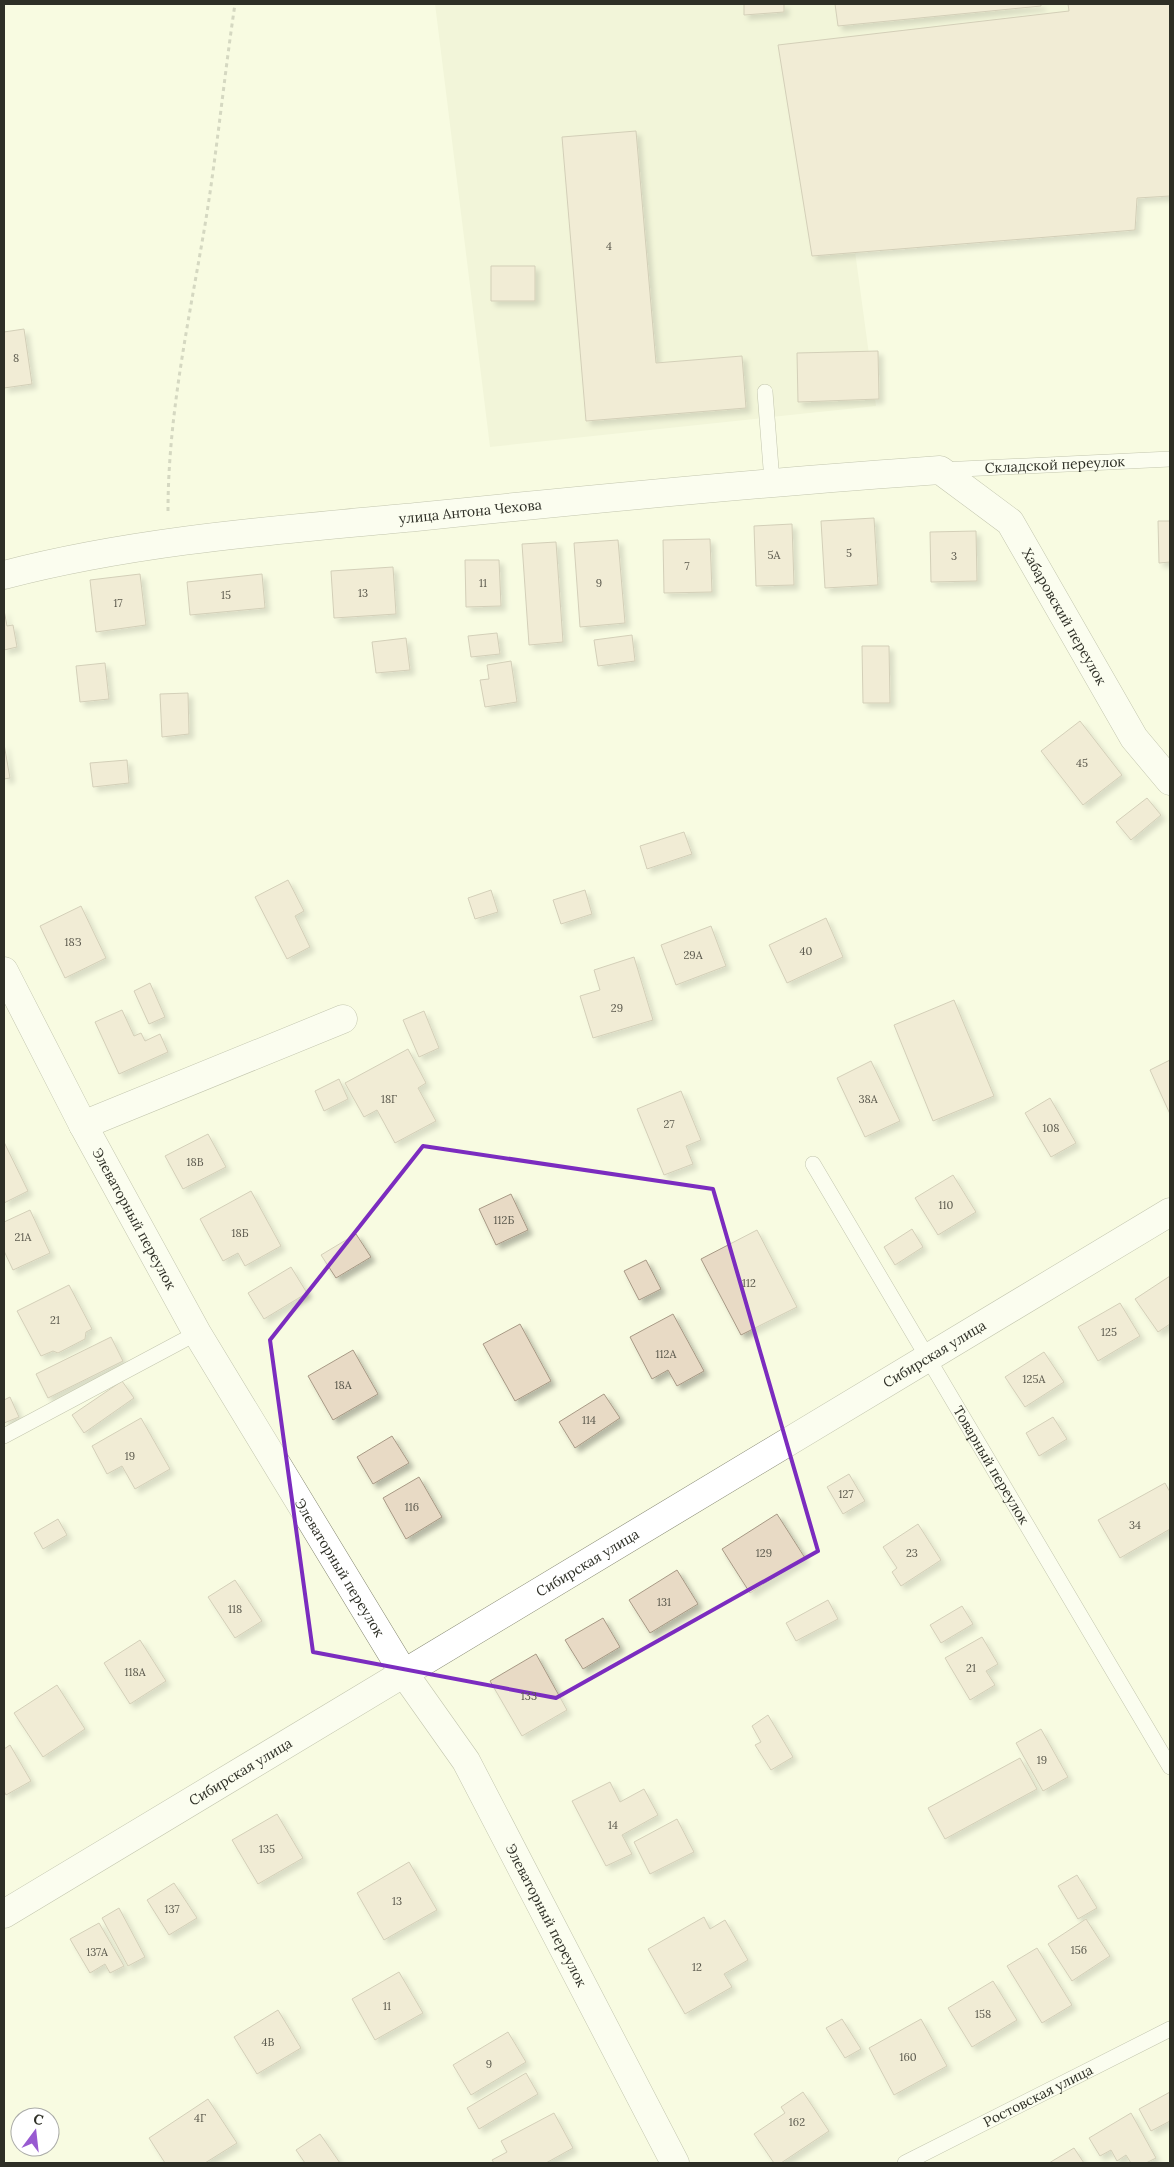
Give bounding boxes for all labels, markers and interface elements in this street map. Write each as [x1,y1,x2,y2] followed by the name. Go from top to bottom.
[606,239,612,253] house number: 4
[13,351,19,365] house number: 8
[984,452,1126,477] street label: Складской переулок
[398,495,542,528] street label: улица Антона Чехова
[1018,545,1111,689] street label: Хабаровский переулок
[846,546,852,560] house number: 5
[768,548,782,562] house number: 5А
[951,549,957,563] house number: 3
[684,559,690,573] house number: 7
[479,576,487,590] house number: 11
[596,576,602,590] house number: 9
[358,586,368,600] house number: 13
[221,588,231,602] house number: 15
[113,596,123,610] house number: 17
[1076,756,1088,770] house number: 45
[65,935,82,949] house number: 18З
[800,944,813,958] house number: 40
[683,948,704,962] house number: 29А
[611,1001,623,1015] house number: 29
[381,1092,397,1106] house number: 18Г
[858,1092,879,1106] house number: 38А
[664,1117,674,1131] house number: 27
[1042,1121,1060,1135] house number: 108
[88,1145,181,1293] street label: Элеваторный переулок
[186,1155,204,1169] house number: 18В
[939,1198,954,1212] house number: 110
[494,1213,515,1227] house number: 112Б
[231,1226,249,1240] house number: 18Б
[15,1230,33,1244] house number: 21А
[742,1276,756,1290] house number: 112
[50,1313,60,1327] house number: 21
[880,1316,989,1392] street label: Сибирская улица
[1101,1325,1117,1339] house number: 125
[656,1347,678,1361] house number: 112А
[1023,1372,1047,1386] house number: 125А
[334,1378,353,1392] house number: 18А
[949,1403,1034,1528] street label: Товарный переулок
[582,1413,596,1427] house number: 114
[125,1449,135,1463] house number: 19
[839,1487,853,1501] house number: 127
[291,1495,389,1641] street label: Элеваторный переулок
[405,1500,419,1514] house number: 116
[1129,1518,1141,1532] house number: 34
[533,1525,642,1601] street label: Сибирская улица
[756,1546,772,1560] house number: 129
[906,1546,918,1560] house number: 23
[657,1595,671,1609] house number: 131
[228,1602,242,1616] house number: 118
[966,1661,976,1675] house number: 21
[124,1665,147,1679] house number: 118А
[521,1689,537,1703] house number: 133
[186,1734,295,1810] street label: Сибирская улица
[1037,1753,1047,1767] house number: 19
[608,1818,618,1832] house number: 14
[502,1841,591,1990] street label: Элеваторный переулок
[259,1842,275,1856] house number: 135
[392,1894,402,1908] house number: 13
[165,1902,179,1916] house number: 137
[1071,1943,1087,1957] house number: 156
[86,1945,109,1959] house number: 137А
[692,1960,702,1974] house number: 12
[383,1999,391,2013] house number: 11
[975,2007,991,2021] house number: 158
[262,2035,275,2049] house number: 4В
[899,2050,917,2064] house number: 160
[486,2057,492,2071] house number: 9
[980,2061,1096,2131] street label: Ростовская улица
[10,2107,60,2157] north arrow
[31,2110,46,2129] text: С
[194,2111,206,2125] house number: 4Г
[789,2115,805,2129] house number: 162

